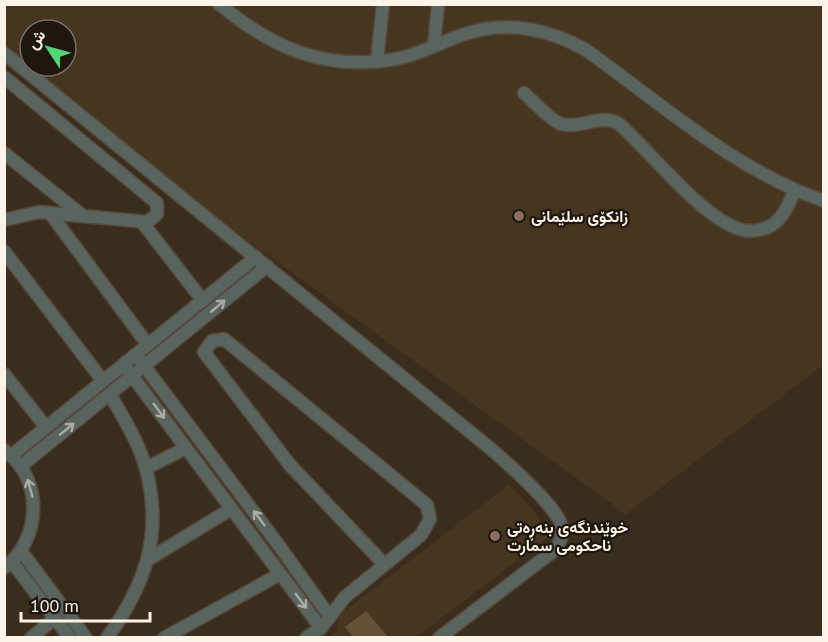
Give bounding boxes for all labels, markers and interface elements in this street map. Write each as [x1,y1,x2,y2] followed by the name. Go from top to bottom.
[18,18,78,78] north arrow
[22,26,50,53] text: ش
[531,206,628,227] place label: زانکۆی سلێمانی
[512,209,526,223] marker: زانکۆی سلێمانی
[210,300,226,313] one-way arrow
[153,403,165,419] one-way arrow
[59,423,75,436] one-way arrow
[24,479,35,498] one-way arrow
[252,510,265,526] one-way arrow
[507,517,628,556] place label: خوێندنگەی بنەڕەتی ناحکومی سمارت
[488,529,502,543] marker: خوێندنگەی بنەڕەتی ناحکومی سمارت
[21,585,150,623] scale bar
[295,593,307,609] one-way arrow
[30,594,79,617] text: 100 m

